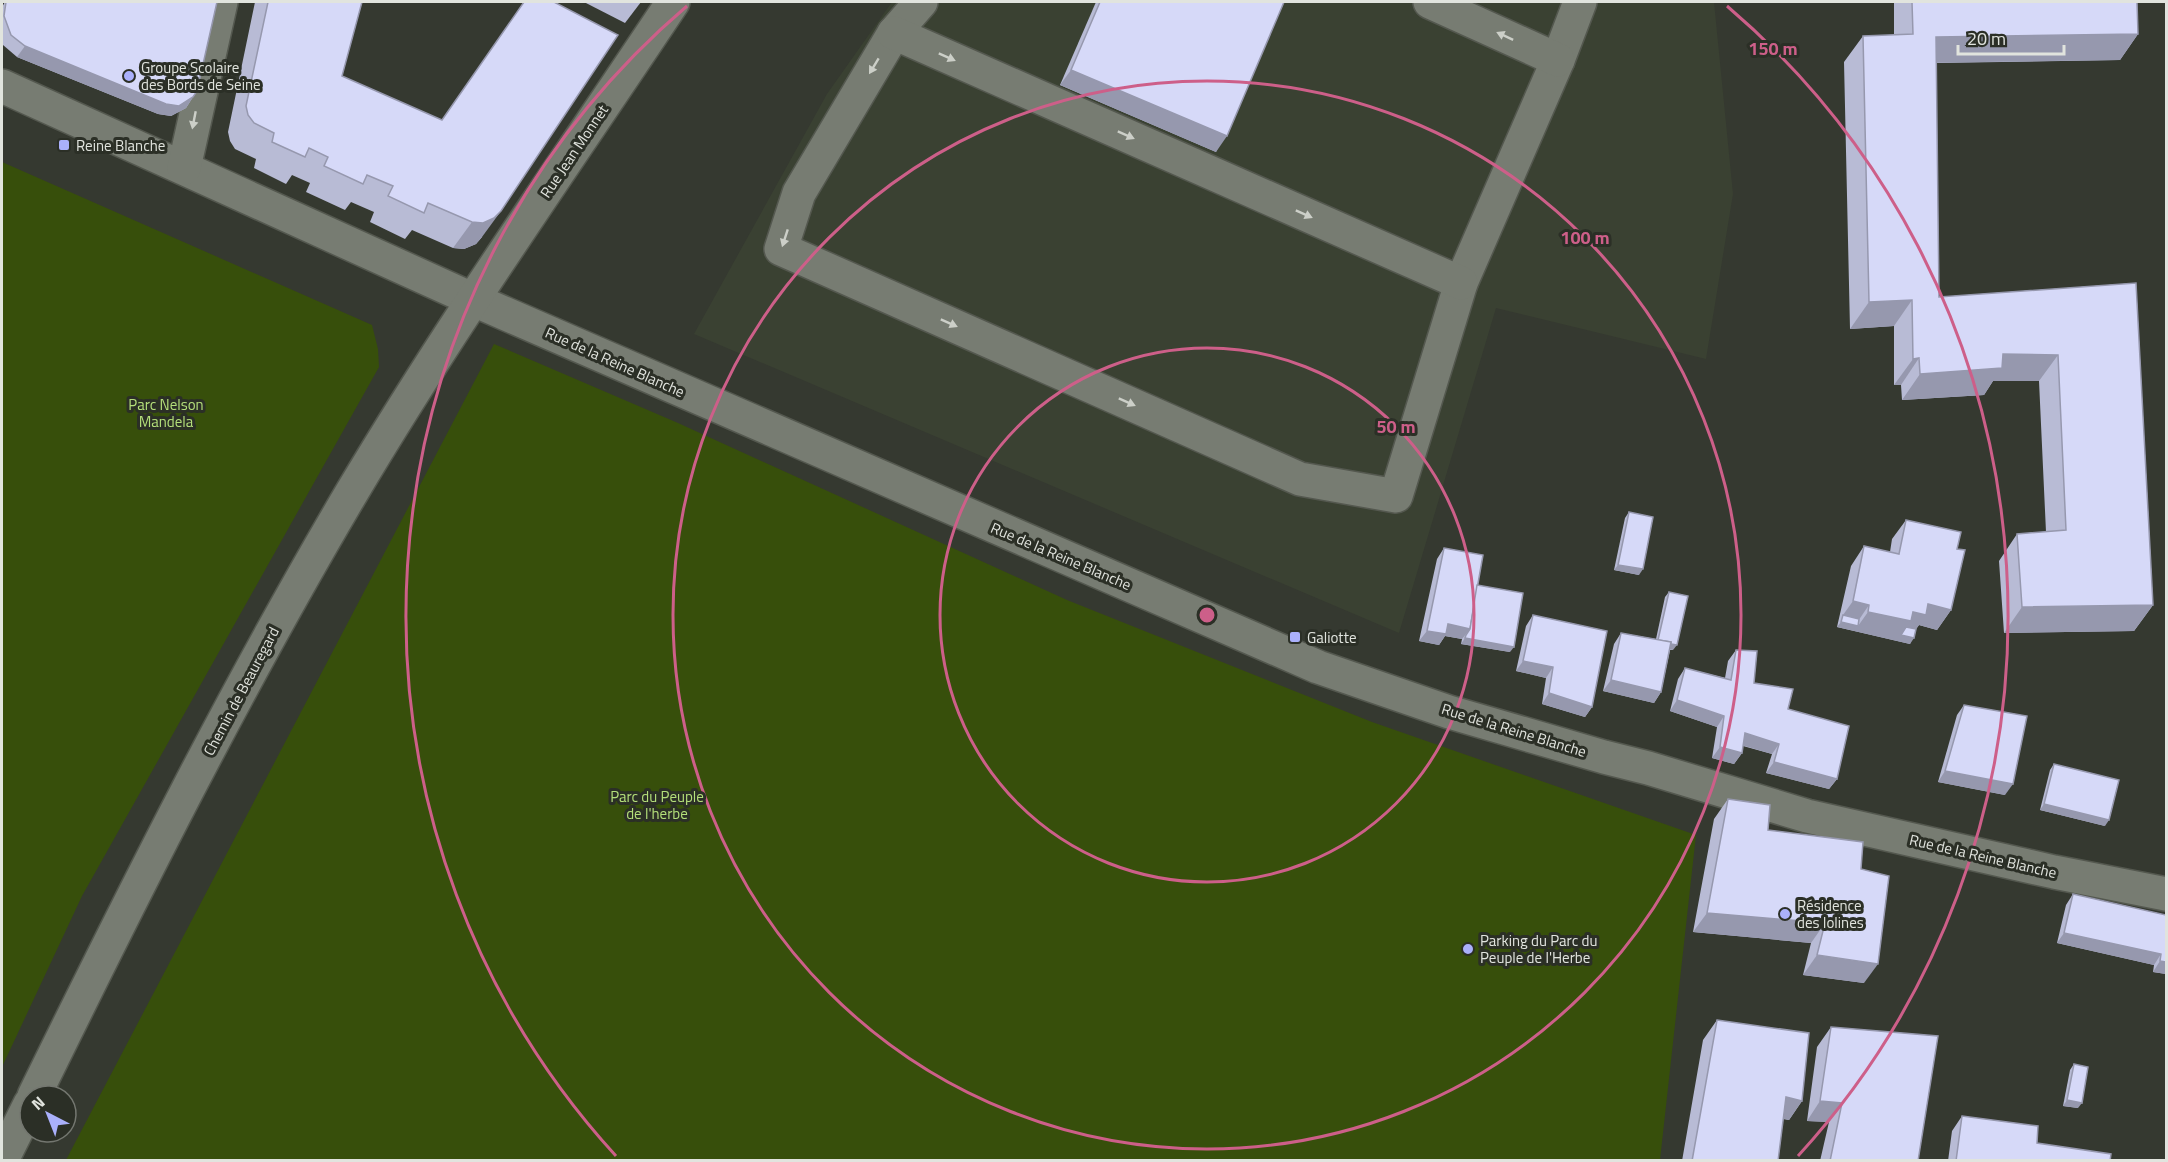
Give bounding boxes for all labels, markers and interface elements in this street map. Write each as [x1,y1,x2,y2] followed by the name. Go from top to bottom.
[1958,18,2064,56] scale bar
[1967,25,2006,52] text: 20 m
[1496,31,1513,40] one-way arrow
[1748,35,1798,62] text: 150 m
[939,52,957,62] one-way arrow
[141,56,261,96] place label: Groupe Scolaire des Bords de Seine
[869,58,880,74] one-way arrow
[122,69,136,83] marker: Groupe Scolaire des Bords de Seine
[534,99,614,202] street label: Rue Jean Monnet
[189,111,198,130] one-way arrow
[1117,131,1134,140] one-way arrow
[76,134,165,157] place label: Reine Blanche
[57,138,71,152] marker: Reine Blanche
[1296,209,1314,219] one-way arrow
[1560,224,1610,251] text: 100 m
[779,229,789,247] one-way arrow
[940,318,958,328] one-way arrow
[542,321,688,403] street label: Rue de la Reine Blanche
[128,393,204,433] park label: Parc Nelson Mandela
[1118,398,1136,407] one-way arrow
[1376,413,1416,440] text: 50 m
[987,516,1135,596] street label: Rue de la Reine Blanche
[1197,605,1217,625] centre of rings
[197,623,285,759] street label: Chemin de Beauregard
[1307,626,1356,649] place label: Galiotte
[1288,630,1302,644] marker: Galiotte
[1439,697,1589,763] street label: Rue de la Reine Blanche
[610,785,704,825] park label: Parc du Peuple de l'herbe
[1907,828,2059,884] street label: Rue de la Reine Blanche
[1797,894,1864,934] place label: Résidence des Iolines
[1778,907,1792,921] marker: Résidence des Iolines
[1480,929,1597,969] place label: Parking du Parc du Peuple de l'Herbe
[1461,942,1475,956] marker: Parking du Parc du Peuple de l'Herbe
[18,1084,78,1144] north arrow
[26,1090,50,1115] text: N

